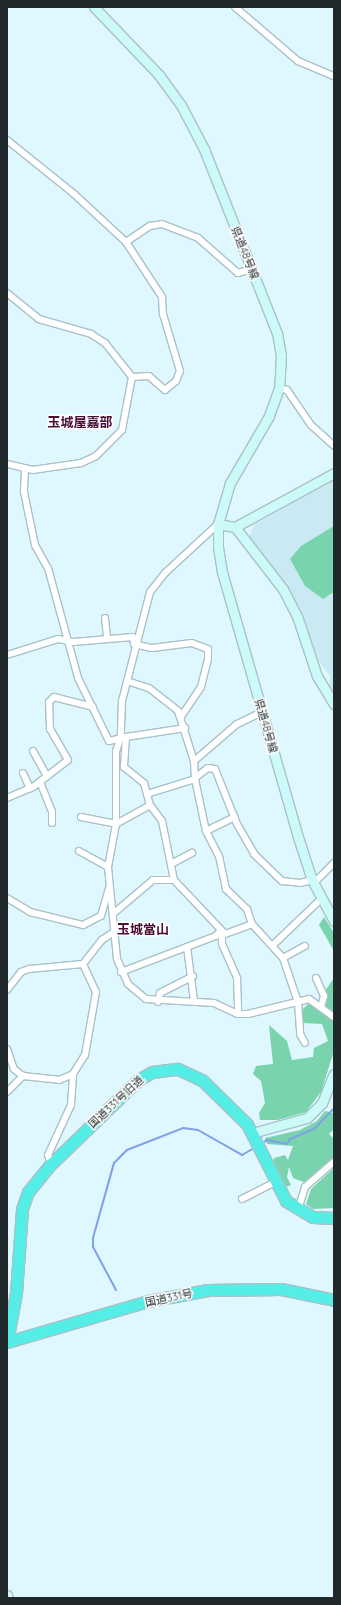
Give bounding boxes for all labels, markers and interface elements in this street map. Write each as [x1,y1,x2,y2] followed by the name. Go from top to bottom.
[228,225,262,281] street label: 県道48号線
[48,414,112,430] district label: 玉城屋嘉部
[252,697,280,755] street label: 県道48号線
[117,921,169,937] district label: 玉城當山
[86,1073,146,1131] street label: 国道331号旧道
[144,1286,194,1310] street label: 国道331号

